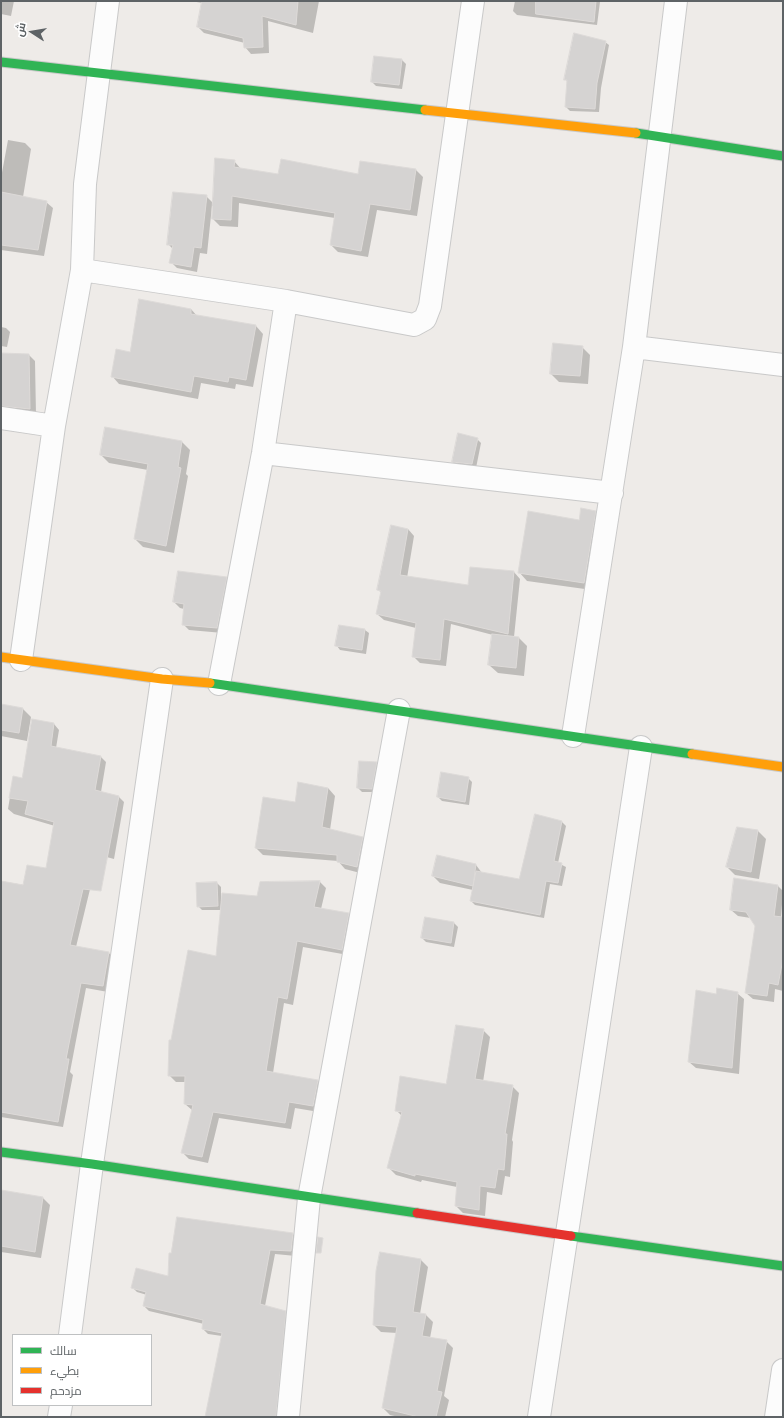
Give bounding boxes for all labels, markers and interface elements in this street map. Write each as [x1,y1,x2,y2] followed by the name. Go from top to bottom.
[12,12,52,52] north arrow
[11,21,29,38] text: ش
[12,1334,152,1406] legend
[50,1342,77,1359] text: سالك
[50,1362,79,1379] text: بطيء
[50,1382,82,1399] text: مزدحم

